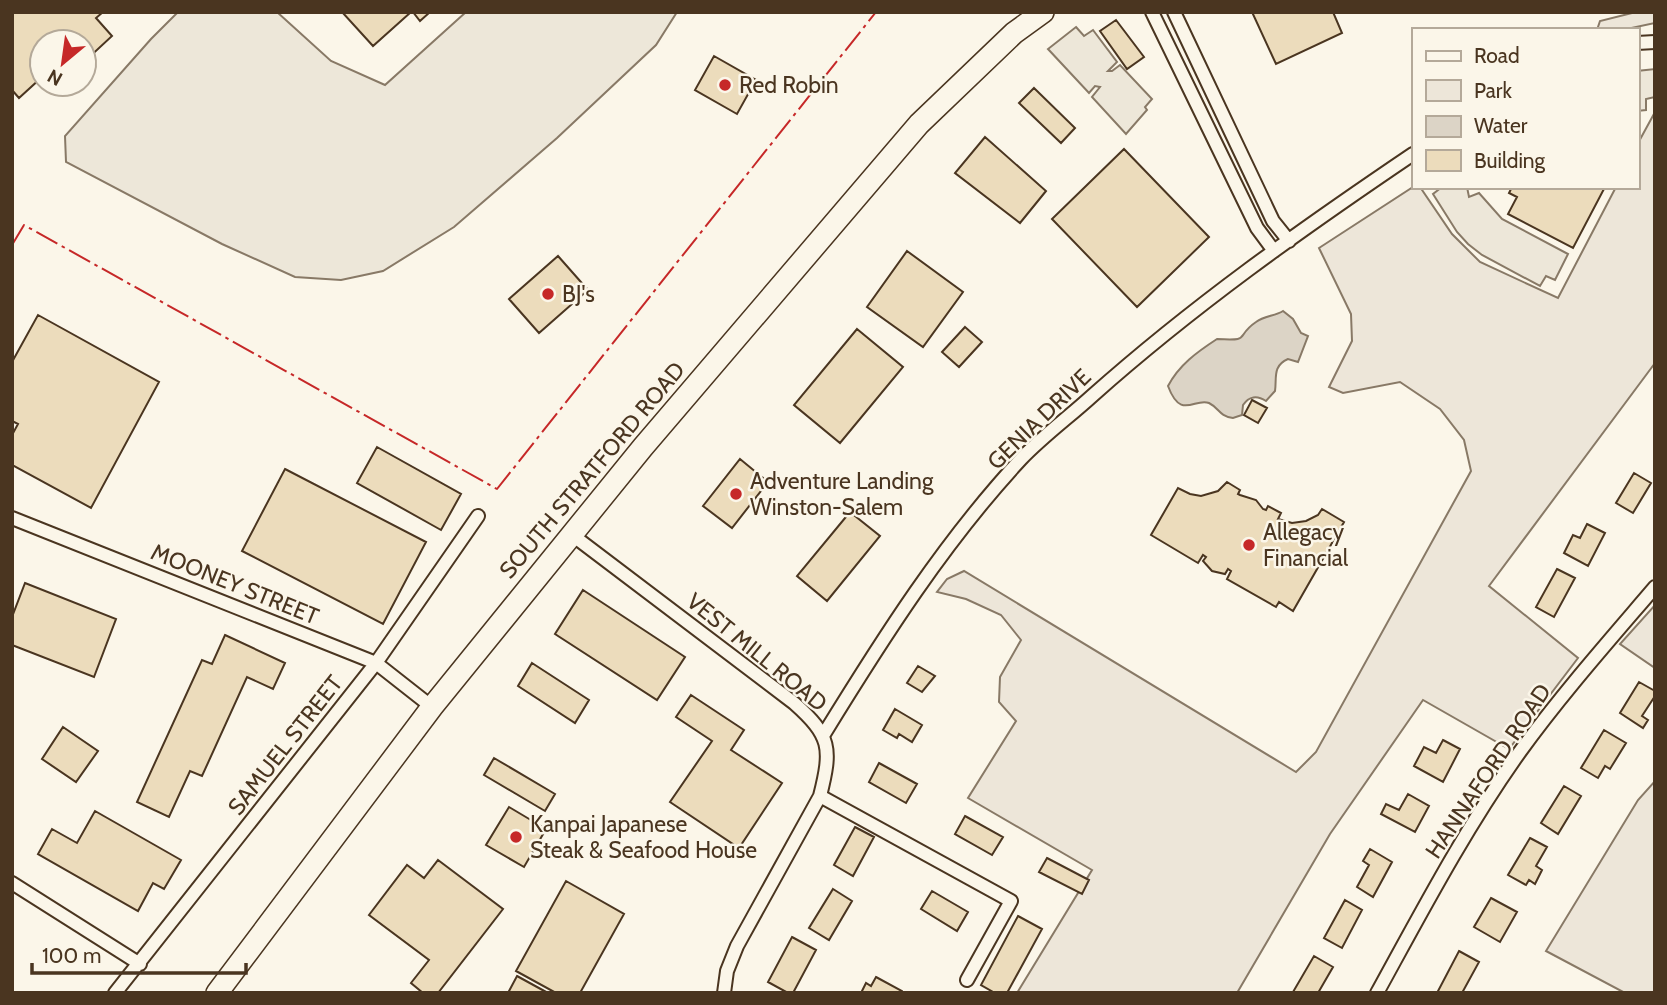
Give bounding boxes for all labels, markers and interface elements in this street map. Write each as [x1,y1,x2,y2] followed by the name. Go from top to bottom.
[28,28,98,98] north arrow
[1412,28,1639,189] legend
[1474,43,1520,68] text: Road
[44,64,66,91] text: N
[739,71,839,99] place label: Red Robin
[717,77,733,93] marker: Red Robin
[1474,78,1512,103] text: Park
[1474,113,1528,138] text: Water
[1474,148,1546,173] text: Building
[562,280,595,308] place label: BJ's
[540,286,556,302] marker: BJ's
[493,356,691,584] street label: SOUTH STRATFORD ROAD
[982,363,1096,475] street label: GENIA DRIVE
[750,467,934,521] place label: Adventure Landing Winston-Salem
[728,486,744,502] marker: Adventure Landing Winston-Salem
[1263,518,1349,572] place label: Allegacy Financial
[1241,537,1257,553] marker: Allegacy Financial
[147,538,323,630] street label: MOONEY STREET
[681,587,833,717] street label: VEST MILL ROAD
[222,670,348,820] street label: SAMUEL STREET
[1419,678,1557,864] street label: HANNAFORD ROAD
[530,810,757,864] place label: Kanpai Japanese Steak & Seafood House
[508,829,524,845] marker: Kanpai Japanese Steak & Seafood House
[32,932,245,976] scale bar
[42,943,101,968] text: 100 m

